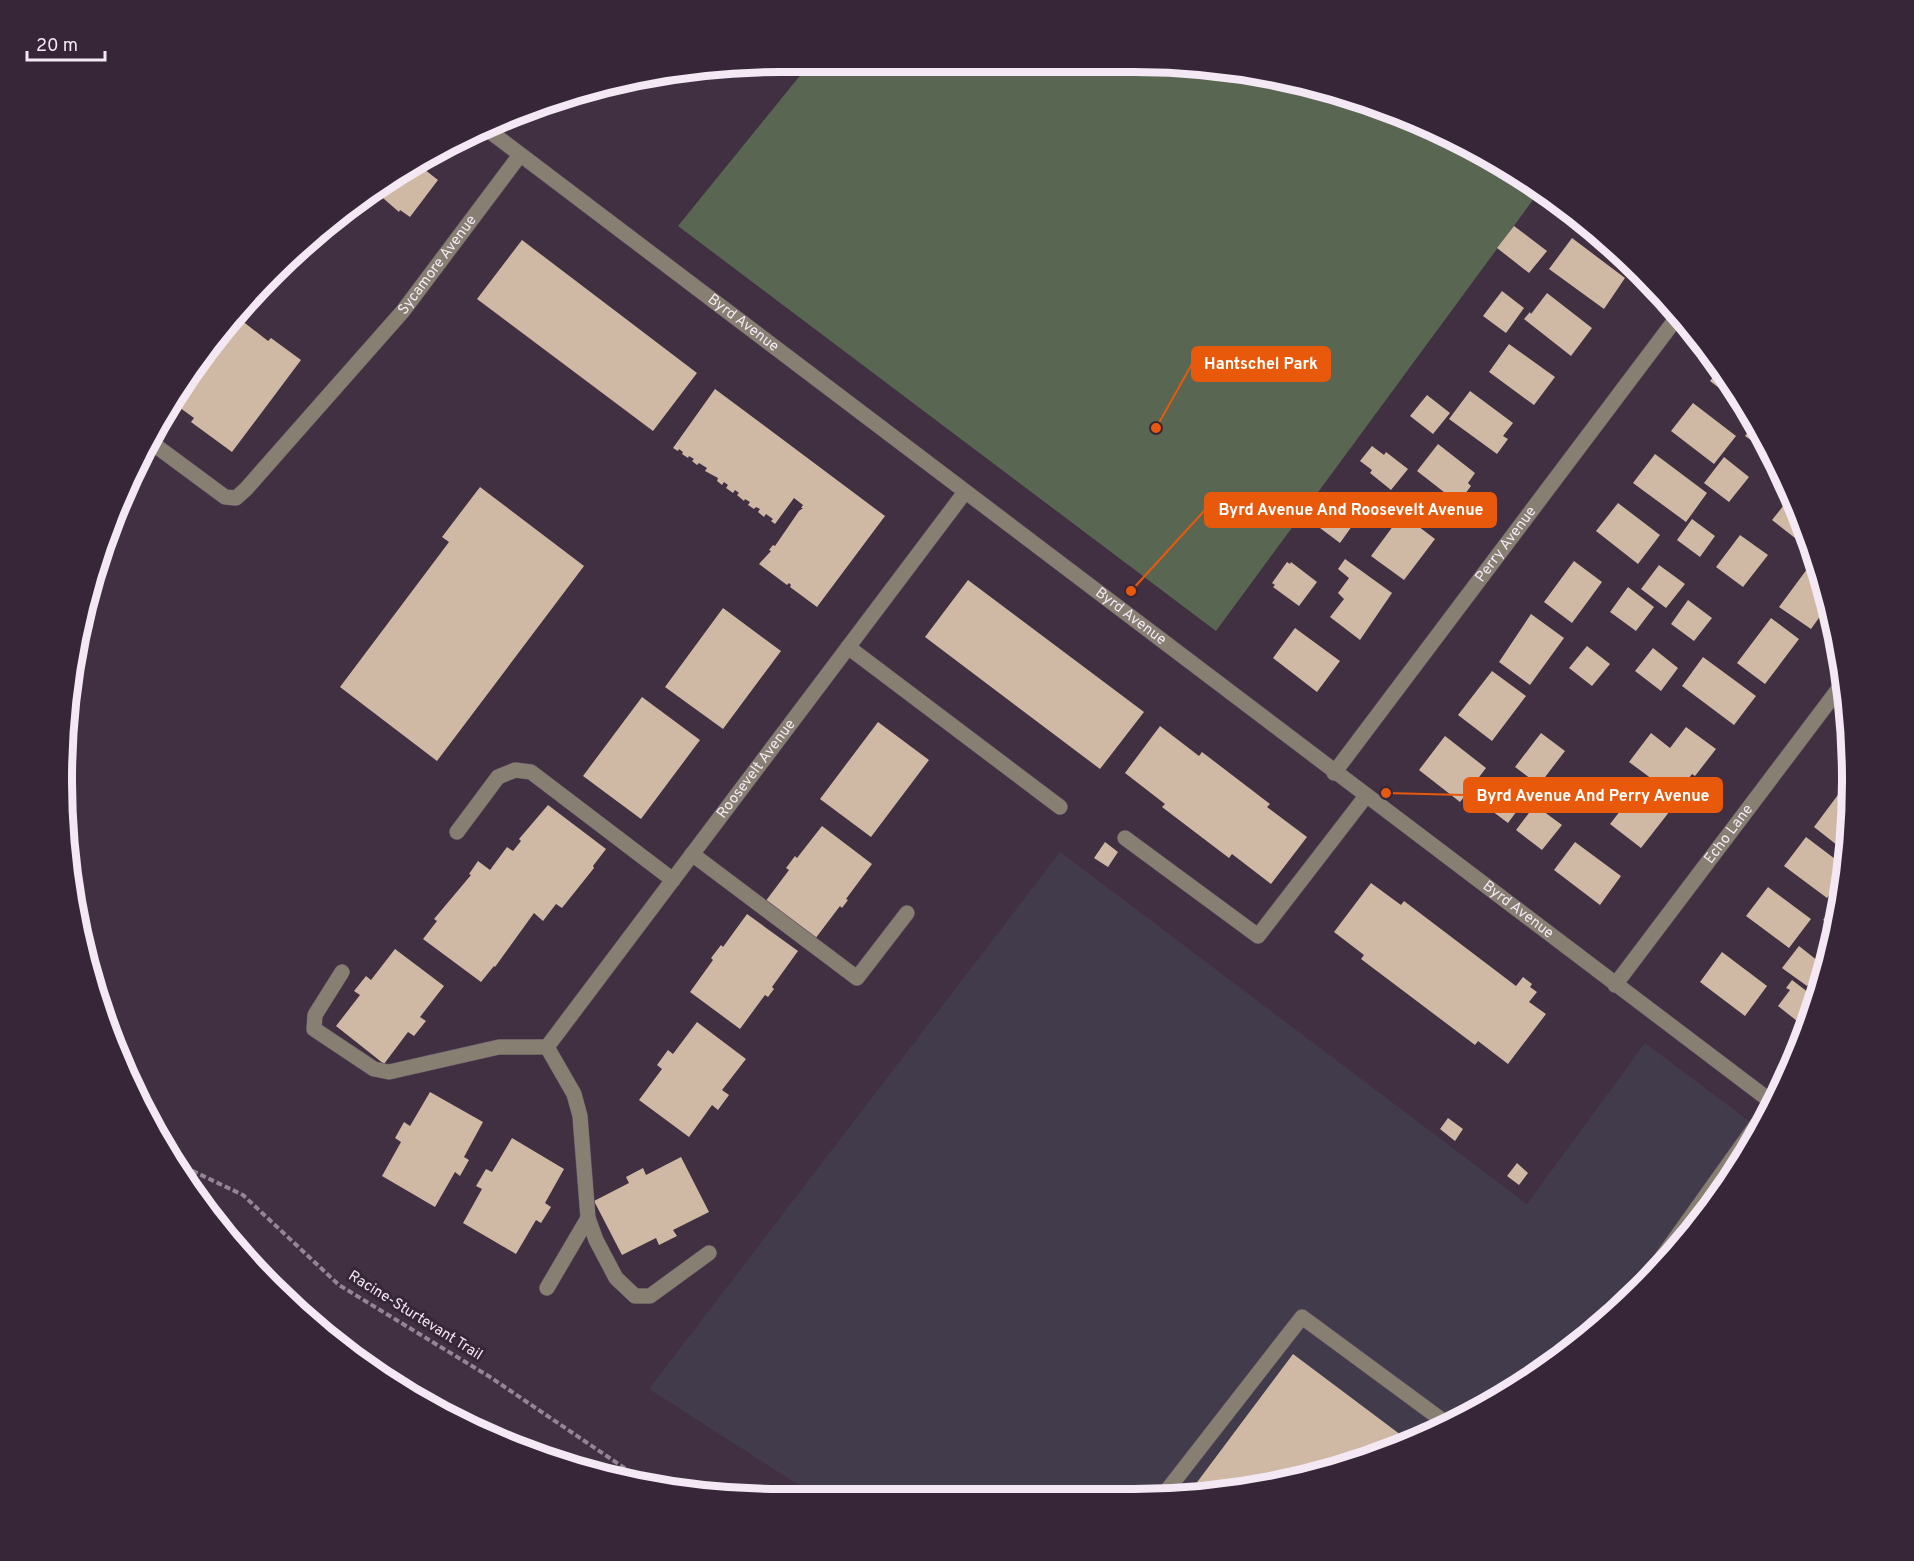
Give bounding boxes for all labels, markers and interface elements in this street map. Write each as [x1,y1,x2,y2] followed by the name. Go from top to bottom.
[27,24,105,62] scale bar
[36,35,78,58] text: 20 m
[394,211,481,319] street label: Sycamore Avenue
[704,290,783,356] street label: Byrd Avenue
[1192,347,1330,381] callout: Hantschel Park
[1204,355,1318,375] text: Hantschel Park
[1205,493,1496,527] callout: Byrd Avenue And Roosevelt Avenue
[1219,501,1484,521] text: Byrd Avenue And Roosevelt Avenue
[1471,503,1541,586] street label: Perry Avenue
[1091,583,1170,650] street label: Byrd Avenue
[713,716,800,822] street label: Roosevelt Avenue
[1464,778,1722,812] callout: Byrd Avenue And Perry Avenue
[1477,787,1709,807] text: Byrd Avenue And Perry Avenue
[1700,801,1757,868] street label: Echo Lane
[1479,877,1557,943] street label: Byrd Avenue
[344,1267,486,1365] street label: Racine-Sturtevant Trail

